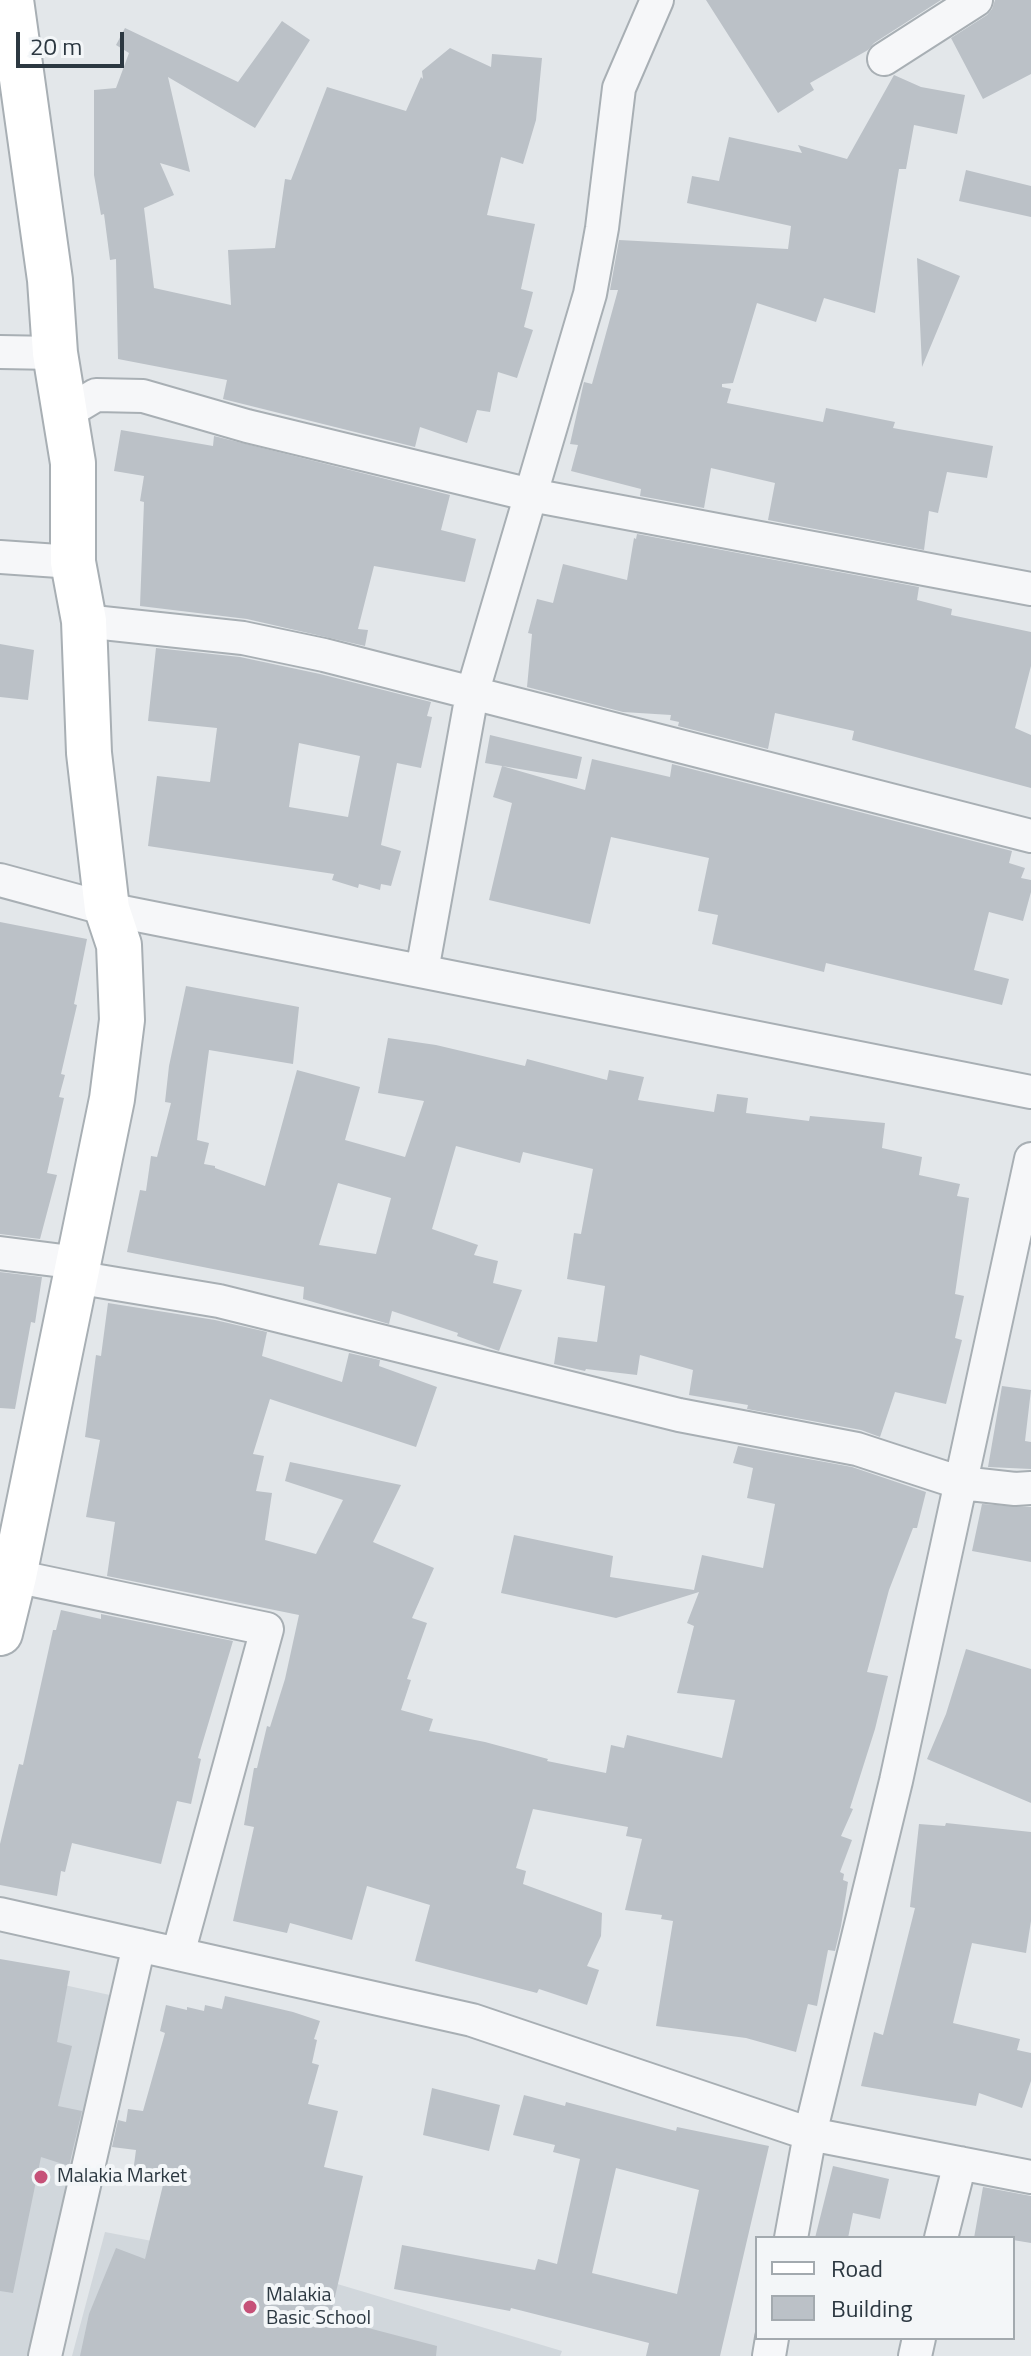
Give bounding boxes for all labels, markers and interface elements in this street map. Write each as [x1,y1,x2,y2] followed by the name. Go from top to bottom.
[20,16,128,66] scale bar
[30,28,82,64] text: 20 m
[57,2165,187,2189] place label: Malakia Market
[32,2168,50,2186] marker: Malakia Market
[755,2236,1015,2340] legend
[831,2250,883,2286] text: Road
[266,2284,371,2331] place label: Malakia Basic School
[831,2290,913,2326] text: Building
[241,2298,259,2316] marker: Malakia Basic School

